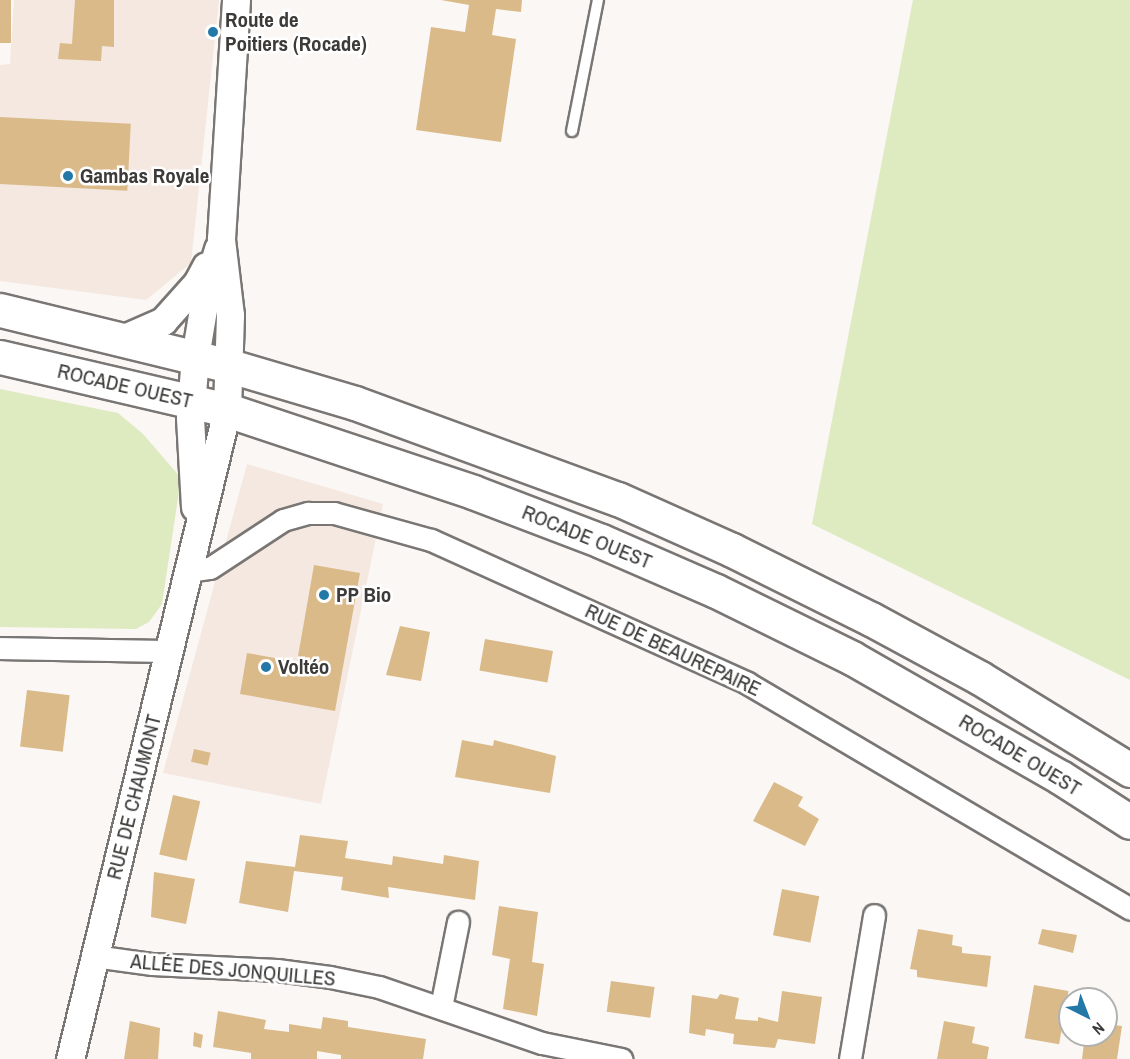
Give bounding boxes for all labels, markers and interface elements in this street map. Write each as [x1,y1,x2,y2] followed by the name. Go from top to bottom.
[225,7,367,57] place label: Route de Poitiers (Rocade)
[206,25,220,39] marker: Route de Poitiers (Rocade)
[80,163,209,189] place label: Gambas Royale
[61,169,75,183] marker: Gambas Royale
[55,358,195,414] street label: ROCADE OUEST
[518,500,656,574] street label: ROCADE OUEST
[336,582,392,608] place label: PP Bio
[317,588,331,602] marker: PP Bio
[581,598,765,702] street label: RUE DE BEAUREPAIRE
[278,654,329,680] place label: Voltéo
[259,660,273,674] marker: Voltéo
[954,709,1086,801] street label: ROCADE OUEST
[101,712,167,882] street label: RUE DE CHAUMONT
[129,948,337,992] street label: ALLÉE DES JONQUILLES
[1058,987,1118,1047] north arrow
[1088,1018,1110,1040] text: N

